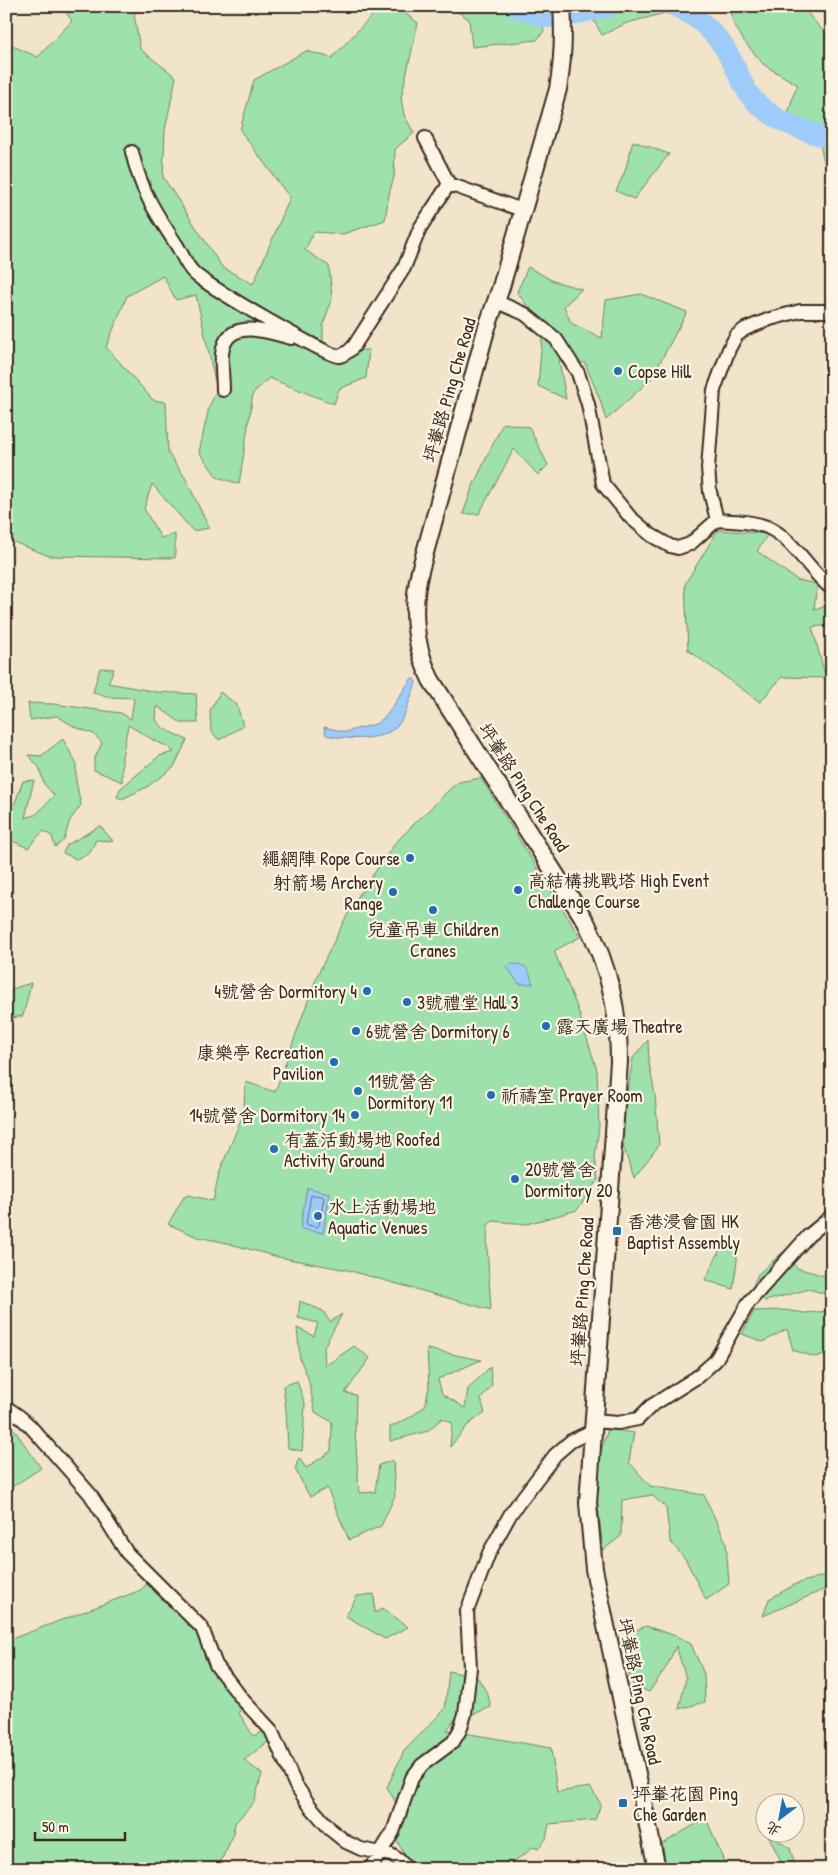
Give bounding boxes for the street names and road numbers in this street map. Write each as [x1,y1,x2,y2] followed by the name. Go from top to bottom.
[416,315,482,465] street label: 坪輋路 Ping Che Road
[473,718,575,856] street label: 坪輋路 Ping Che Road
[564,1217,600,1367] street label: 坪輋路 Ping Che Road
[612,1615,668,1767] street label: 坪輋路 Ping Che Road

